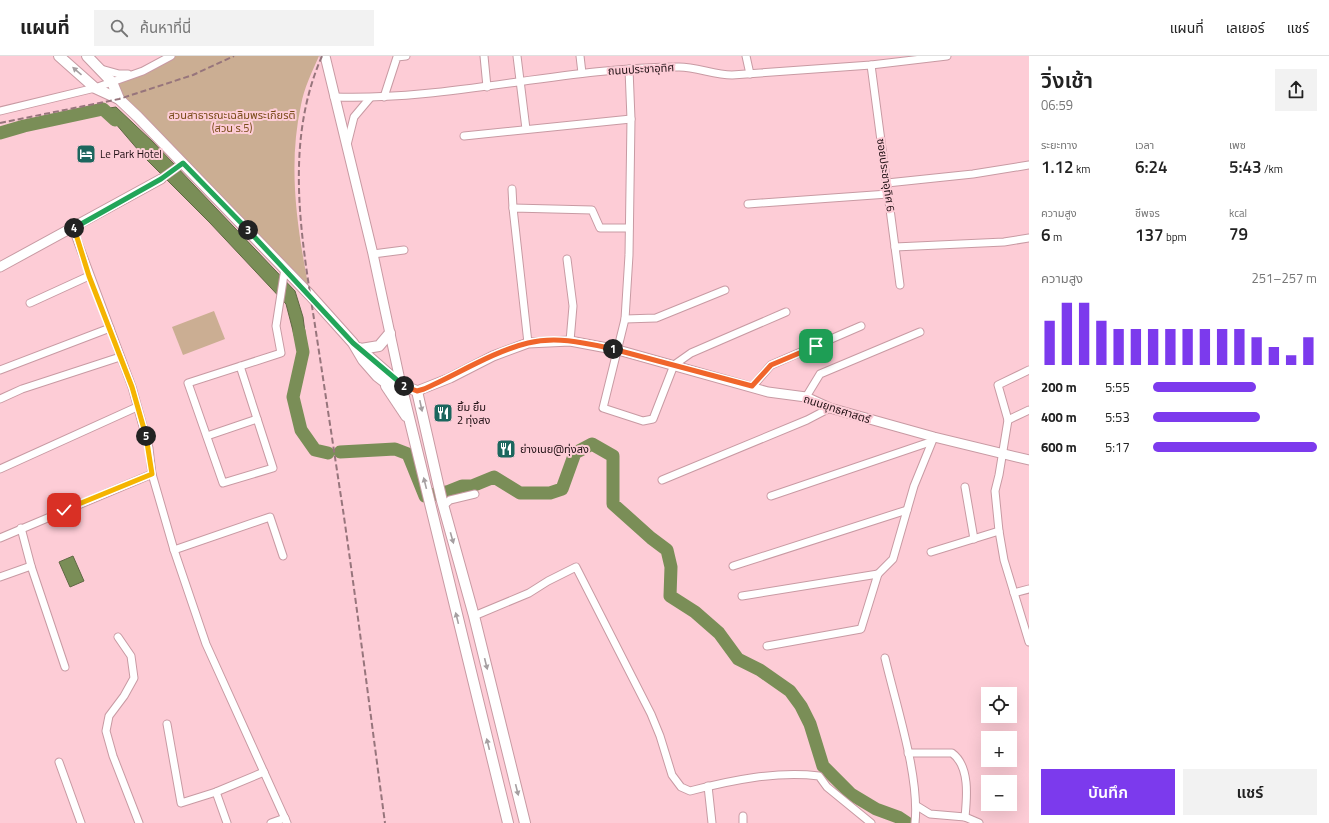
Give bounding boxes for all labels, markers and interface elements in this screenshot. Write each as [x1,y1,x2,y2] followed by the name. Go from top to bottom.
[94,10,374,46] search box
[20,12,70,41] text: แผนที่
[140,16,191,39] text: ค้นหาที่นี่
[108,17,130,39] icon: search
[1170,17,1204,38] text: แผนที่
[1226,17,1265,38] text: เลเยอร์
[1287,17,1309,38] text: แชร์
[607,59,675,79] street label: ถนนประชาอุทิศ
[1041,63,1093,97] text: วิ่งเช้า
[71,67,82,76] one-way arrow
[1275,69,1317,111] button: share
[1041,95,1073,115] text: 06:59
[168,107,296,136] park label: สวนสาธารณะเฉลิมพระเกียรติ (สวน ร.5)
[873,137,899,213] street label: ซอยประชาอุทิศ 6
[1041,137,1077,153] text: ระยะทาง
[1135,137,1154,153] text: เวลา
[1229,137,1246,153] text: เพซ
[75,143,97,165] hotel icon: Le Park Hotel
[100,146,162,162] place label: Le Park Hotel
[1041,154,1074,180] text: 1.12
[1135,154,1168,180] text: 6:24
[1229,154,1262,180] text: 5:43
[1074,161,1091,177] text: km
[1262,161,1283,177] text: /km
[1041,205,1077,221] text: ความสูง
[1135,205,1160,221] text: ชีพจร
[1229,205,1247,221] text: kcal
[64,218,84,238] pin: 4
[71,220,77,236] text: 4
[238,220,258,240] pin: 3
[1229,221,1248,247] text: 79
[245,222,251,238] text: 3
[1041,222,1051,248] text: 6
[1135,222,1164,248] text: 137
[1051,229,1062,245] text: m
[1164,229,1187,245] text: bpm
[1041,268,1083,288] text: ความสูง
[1251,268,1317,288] text: 251–257 m
[799,329,833,363] pin
[805,335,827,357] icon: arrive
[603,339,623,359] pin: 1
[610,341,616,357] text: 1
[394,376,414,396] pin: 2
[1041,377,1077,397] text: 200 m
[1105,377,1130,397] text: 5:55
[401,378,407,394] text: 2
[802,391,873,427] street label: ถนนยุทธศาสตร์
[457,399,490,428] place label: ยิ้ม ยิ้ม 2 ทุ่งสง
[418,400,424,412] one-way arrow
[432,402,454,424] restaurant icon: ยิ้ม ยิ้ม 2 ทุ่งสง
[1041,407,1077,427] text: 400 m
[1105,407,1130,427] text: 5:53
[136,426,156,446] pin: 5
[143,428,149,444] text: 5
[1041,437,1077,457] text: 600 m
[1105,437,1130,457] text: 5:17
[495,438,517,460] restaurant icon: ย่างเนย@ทุ่งสง
[520,441,589,457] place label: ย่างเนย@ทุ่งสง
[422,476,428,488] one-way arrow
[47,493,81,527] pin
[53,499,75,521] icon: check
[449,532,455,544] one-way arrow
[454,612,460,624] one-way arrow
[483,658,489,670] one-way arrow
[981,687,1017,811] map controls
[981,687,1017,723] button: locate
[981,731,1017,767] button: +
[485,738,491,751] one-way arrow
[1041,769,1175,815] button: บันทึก
[1183,769,1317,815] button: แชร์
[981,775,1017,811] button: −
[514,784,520,796] one-way arrow

